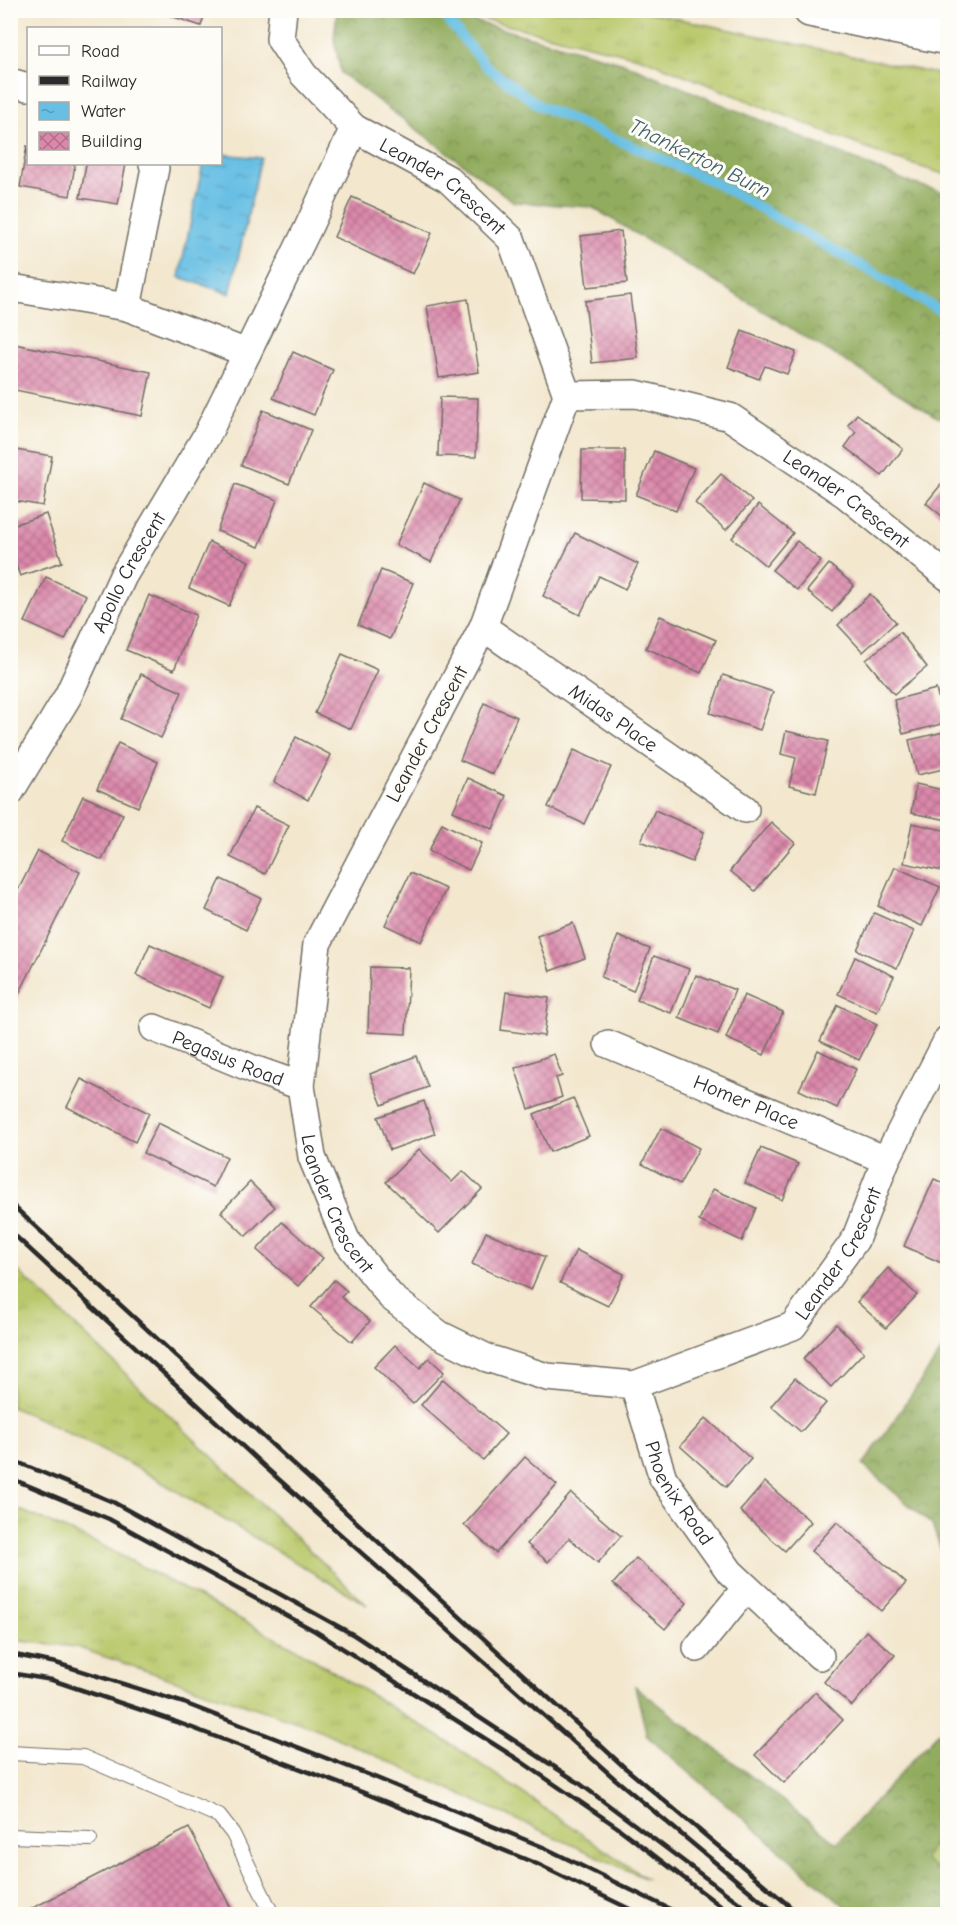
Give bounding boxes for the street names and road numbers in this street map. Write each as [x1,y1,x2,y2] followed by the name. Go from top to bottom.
[376,133,511,240] street label: Leander Crescent
[779,445,915,554] street label: Leander Crescent
[87,507,171,636] street label: Apollo Crescent
[381,661,473,806] street label: Leander Crescent
[565,679,662,756] street label: Midas Place
[169,1025,287,1090] street label: Pegasus Road
[690,1070,802,1134] street label: Homer Place
[297,1133,380,1278] street label: Leander Crescent
[790,1183,886,1324] street label: Leander Crescent
[641,1438,718,1549] street label: Phoenix Road

